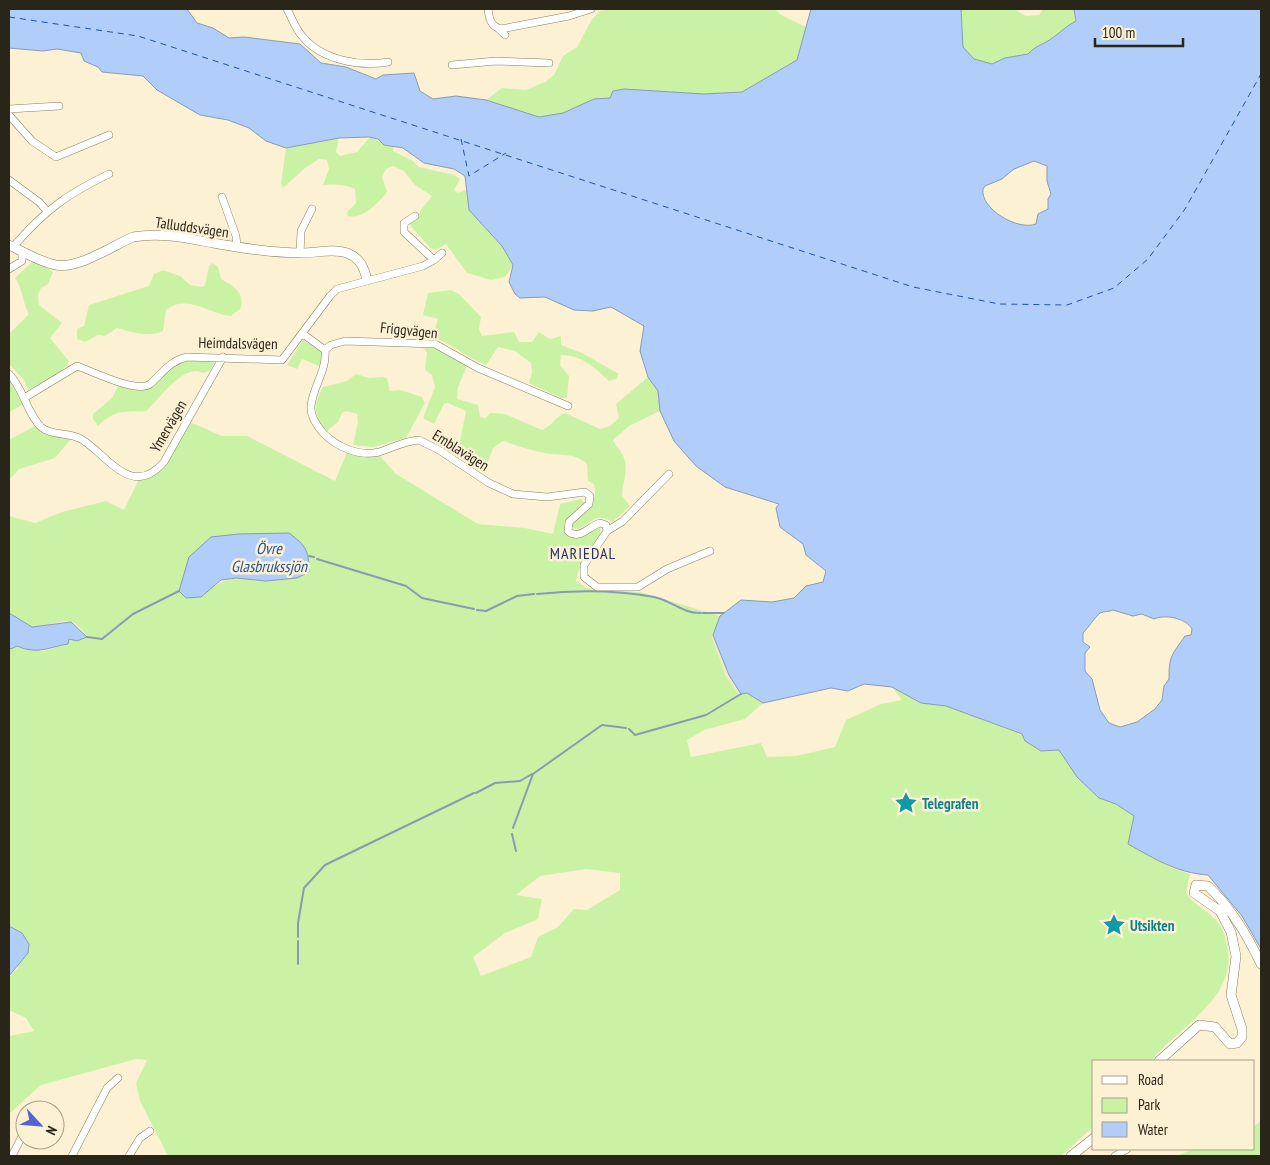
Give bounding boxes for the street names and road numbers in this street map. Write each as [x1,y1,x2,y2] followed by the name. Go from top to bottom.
[154,212,230,242] street label: Talluddsvägen
[379,318,439,342] street label: Friggvägen
[198,333,278,353] street label: Heimdalsvägen
[145,397,191,455] street label: Ymervägen
[429,425,493,475] street label: Emblavägen

